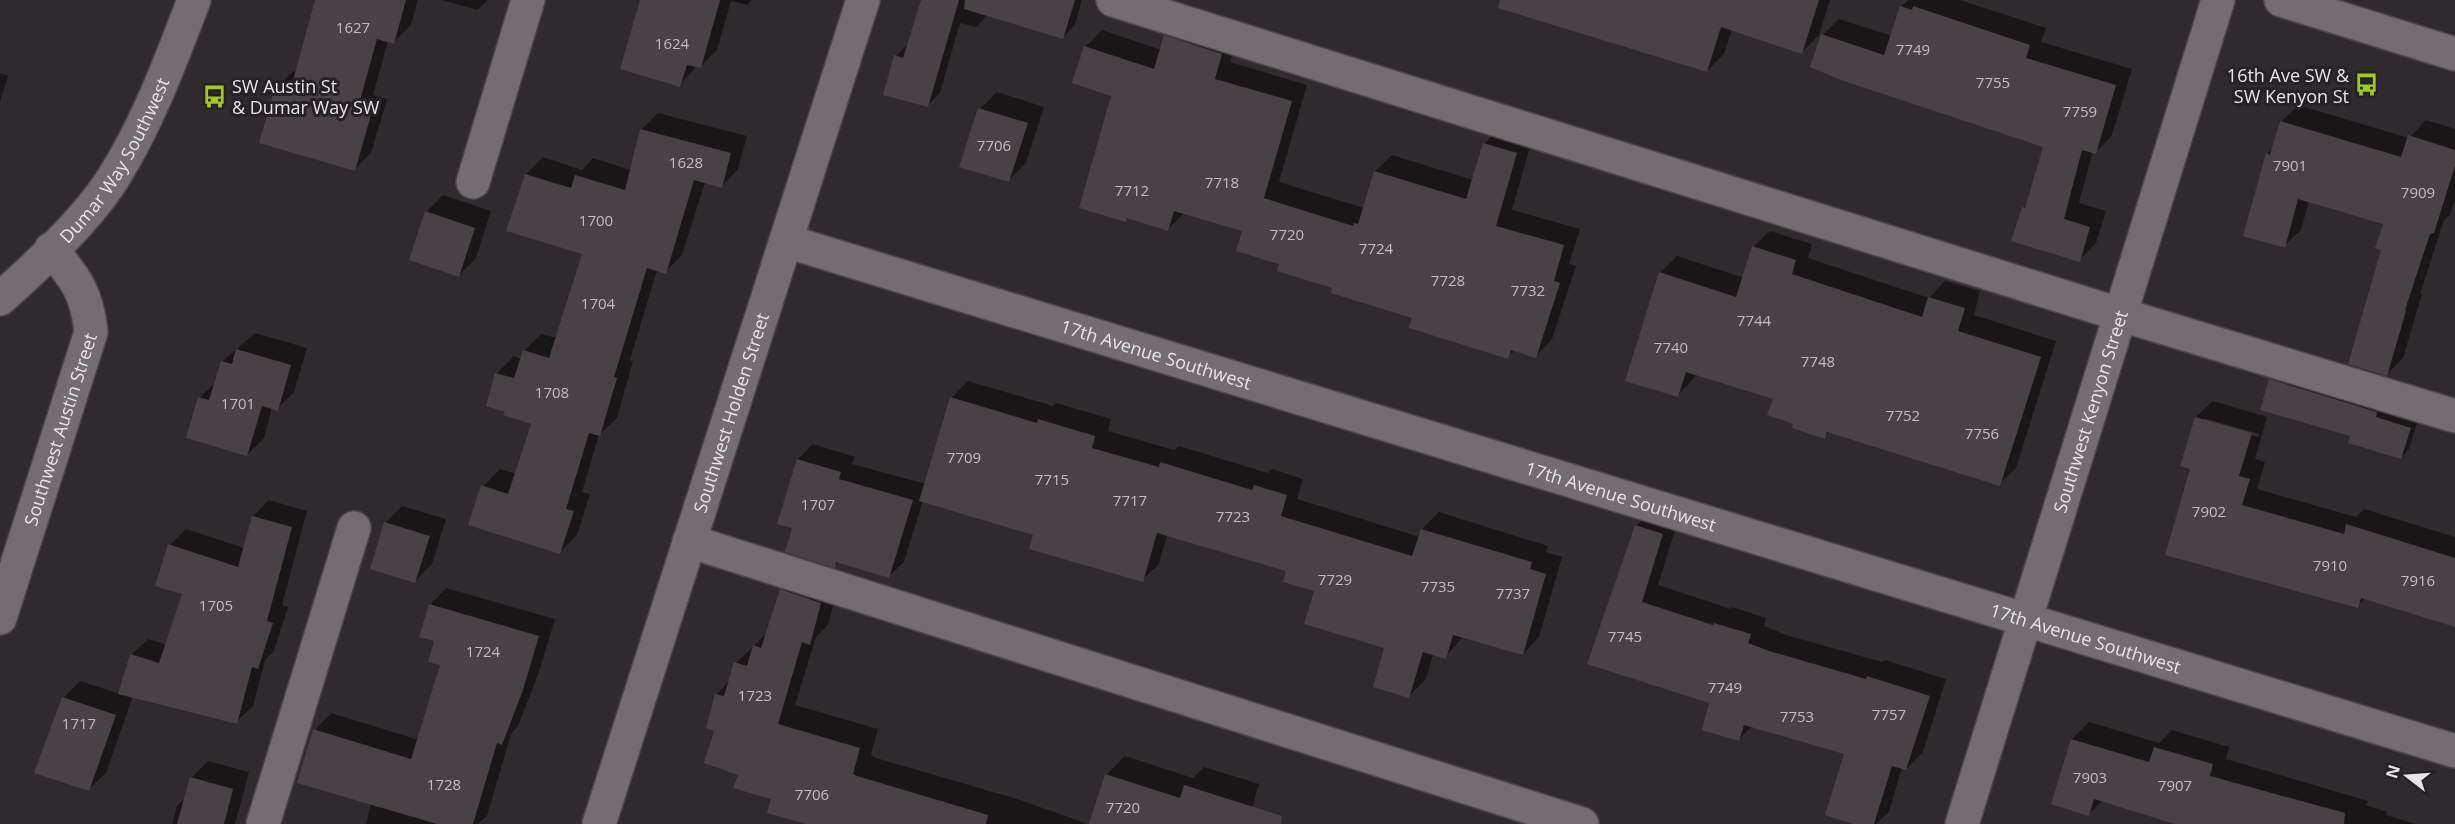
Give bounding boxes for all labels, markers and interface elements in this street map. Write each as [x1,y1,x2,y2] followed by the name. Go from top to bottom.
[336,17,370,37] house number: 1627
[655,33,690,53] house number: 1624
[1896,39,1930,59] house number: 7749
[2227,63,2350,108] place label: 16th Ave SW & SW Kenyon St
[1976,72,2010,92] house number: 7755
[2354,72,2380,98] bus stop icon: 16th Ave SW & SW Kenyon St
[54,74,174,248] street label: Dumar Way Southwest
[232,74,380,119] place label: SW Austin St & Dumar Way SW
[201,83,227,109] bus stop icon: SW Austin St & Dumar Way SW
[2063,101,2097,121] house number: 7759
[977,135,1011,155] house number: 7706
[669,152,703,172] house number: 1628
[2273,155,2307,175] house number: 7901
[1205,172,1239,192] house number: 7718
[1115,180,1149,200] house number: 7712
[2401,182,2435,202] house number: 7909
[579,210,613,230] house number: 1700
[1270,224,1304,244] house number: 7720
[1359,238,1394,258] house number: 7724
[1431,270,1465,290] house number: 7728
[1511,280,1545,300] house number: 7732
[581,293,616,313] house number: 1704
[2047,307,2133,516] street label: Southwest Kenyon Street
[688,310,774,516] street label: Southwest Holden Street
[1737,310,1772,330] house number: 7744
[1058,314,1254,395] street label: 17th Avenue Southwest
[18,330,102,529] street label: Southwest Austin Street
[1654,337,1688,357] house number: 7740
[1801,351,1835,371] house number: 7748
[535,382,569,402] house number: 1708
[221,393,255,413] house number: 1701
[1886,405,1920,425] house number: 7752
[1965,423,1999,443] house number: 7756
[947,447,981,467] house number: 7709
[1523,456,1719,537] street label: 17th Avenue Southwest
[1035,469,1069,489] house number: 7715
[1113,490,1147,510] house number: 7717
[801,494,835,514] house number: 1707
[2192,501,2226,521] house number: 7902
[1216,506,1250,526] house number: 7723
[2313,555,2347,575] house number: 7910
[1318,569,1352,589] house number: 7729
[2401,570,2435,590] house number: 7916
[1421,576,1455,596] house number: 7735
[1496,583,1530,603] house number: 7737
[199,595,233,615] house number: 1705
[1987,598,2184,679] street label: 17th Avenue Southwest
[1608,626,1642,646] house number: 7745
[466,641,501,661] house number: 1724
[1708,677,1742,697] house number: 7749
[738,685,772,705] house number: 1723
[1872,704,1906,724] house number: 7757
[1780,706,1814,726] house number: 7753
[62,713,96,733] house number: 1717
[2377,746,2437,806] north arrow
[2380,762,2405,781] text: N
[2073,767,2107,787] house number: 7903
[427,774,461,794] house number: 1728
[2158,775,2192,795] house number: 7907
[795,784,829,804] house number: 7706
[1106,797,1140,817] house number: 7720

